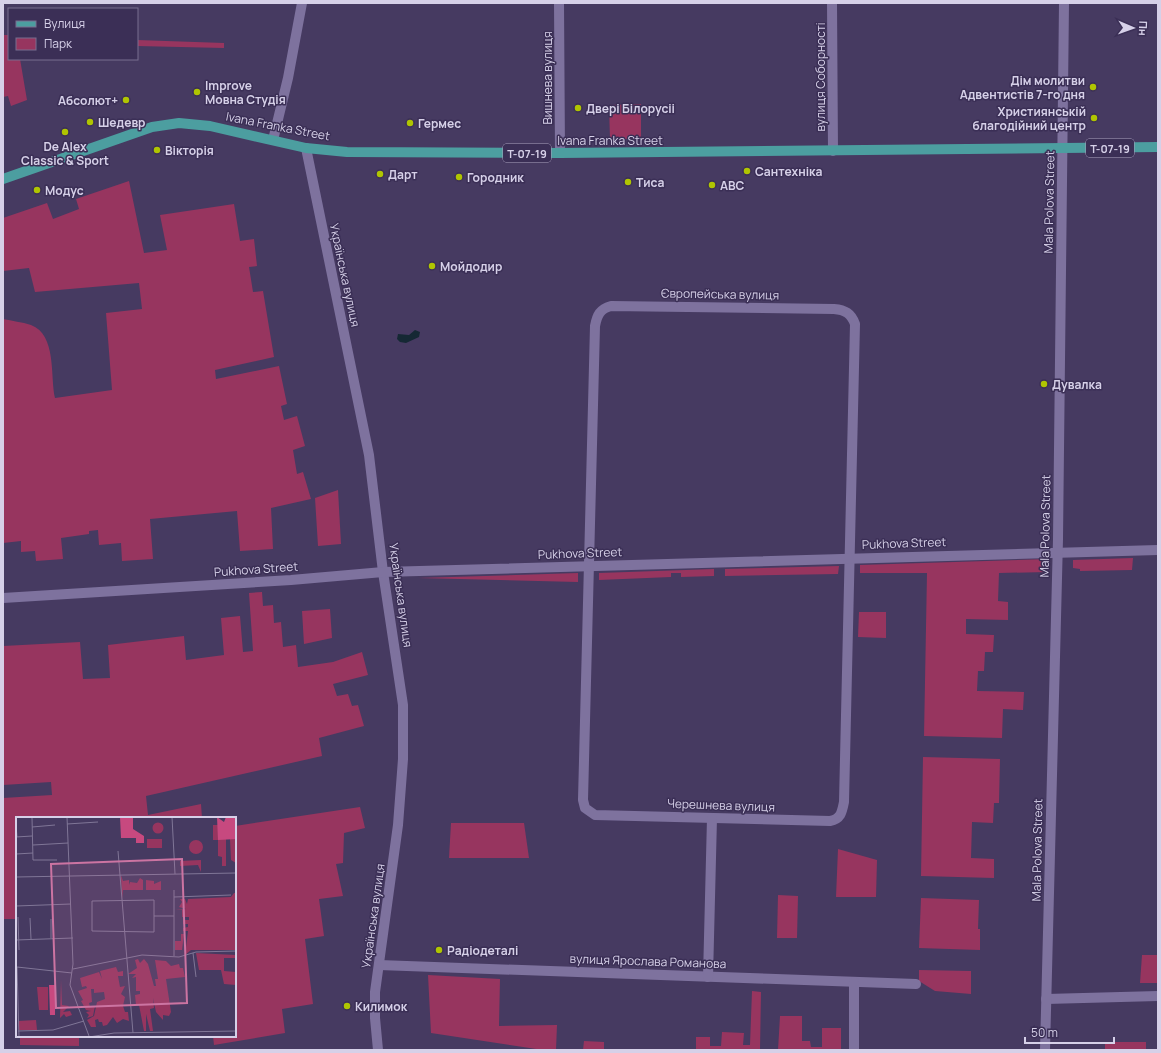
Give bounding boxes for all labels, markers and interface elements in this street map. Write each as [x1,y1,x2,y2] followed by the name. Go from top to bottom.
[8,8,138,60] legend
[1113,8,1153,48] north arrow
[44,15,85,32] text: Вулиця
[1136,21,1151,36] text: Пн
[812,22,829,132] street label: вулиця Соборності
[539,31,556,125] street label: Вишнева вулиця
[44,35,73,52] text: Парк
[960,72,1085,103] place label: Дім молитви Адвентистів 7-го дня
[205,77,286,108] place label: Improve Мовна Студія
[1088,82,1098,92] marker: Дім молитви Адвентистів 7-го дня
[192,87,202,97] marker: Improve Мовна Студія
[58,92,118,109] place label: Абсолют+
[121,95,131,105] marker: Абсолют+
[586,100,675,117] place label: Двері Білорусіі
[573,103,583,113] marker: Двері Білорусіі
[973,103,1086,134] place label: Християнській благодійний центр
[225,108,332,144] street label: Ivana Franka Street
[1089,113,1099,123] marker: Християнській благодійний центр
[98,114,146,131] place label: Шедевр
[418,115,461,132] place label: Гермес
[85,117,95,127] marker: Шедевр
[405,118,415,128] marker: Гермес
[60,127,70,137] marker: De Alex Classic & Sport
[557,132,663,149] street label: Ivana Franka Street
[21,138,109,169] place label: De Alex Classic & Sport
[1086,139,1134,157] road number: Т-07-19
[165,142,214,159] place label: Вікторія
[503,144,551,162] road number: Т-07-19
[152,145,162,155] marker: Вікторія
[1040,150,1058,253] street label: Mala Polova Street
[755,163,823,180] place label: Сантехніка
[388,166,418,183] place label: Дарт
[742,166,752,176] marker: Сантехніка
[375,169,385,179] marker: Дарт
[467,169,524,186] place label: Городник
[454,172,464,182] marker: Городник
[636,174,664,191] place label: Тиса
[623,177,633,187] marker: Тиса
[720,177,745,194] place label: ABC
[707,180,717,190] marker: ABC
[45,182,84,199] place label: Модус
[32,185,42,195] marker: Модус
[326,222,364,328] street label: Українська вулиця
[440,258,502,275] place label: Мойдодир
[427,261,437,271] marker: Мойдодир
[661,284,779,304] street label: Європейська вулиця
[1052,376,1102,393] place label: Дувалка
[1039,379,1049,389] marker: Дувалка
[1036,474,1054,577] street label: Mala Polova Street
[862,533,947,553] street label: Pukhova Street
[385,542,417,648] street label: Українська вулиця
[538,543,623,563] street label: Pukhova Street
[213,558,299,580] street label: Pukhova Street
[667,795,775,815] street label: Черешнева вулиця
[1028,798,1046,901] street label: Mala Polova Street
[16,817,236,1037] inset map
[357,863,389,969] street label: Українська вулиця
[447,942,518,959] place label: Радіодеталі
[434,945,444,955] marker: Радіодеталі
[569,950,727,972] street label: вулиця Ярослава Романова
[355,998,408,1015] place label: Килимок
[342,1001,352,1011] marker: Килимок
[1025,1019,1114,1045] scale bar
[1031,1024,1058,1041] text: 50 m

